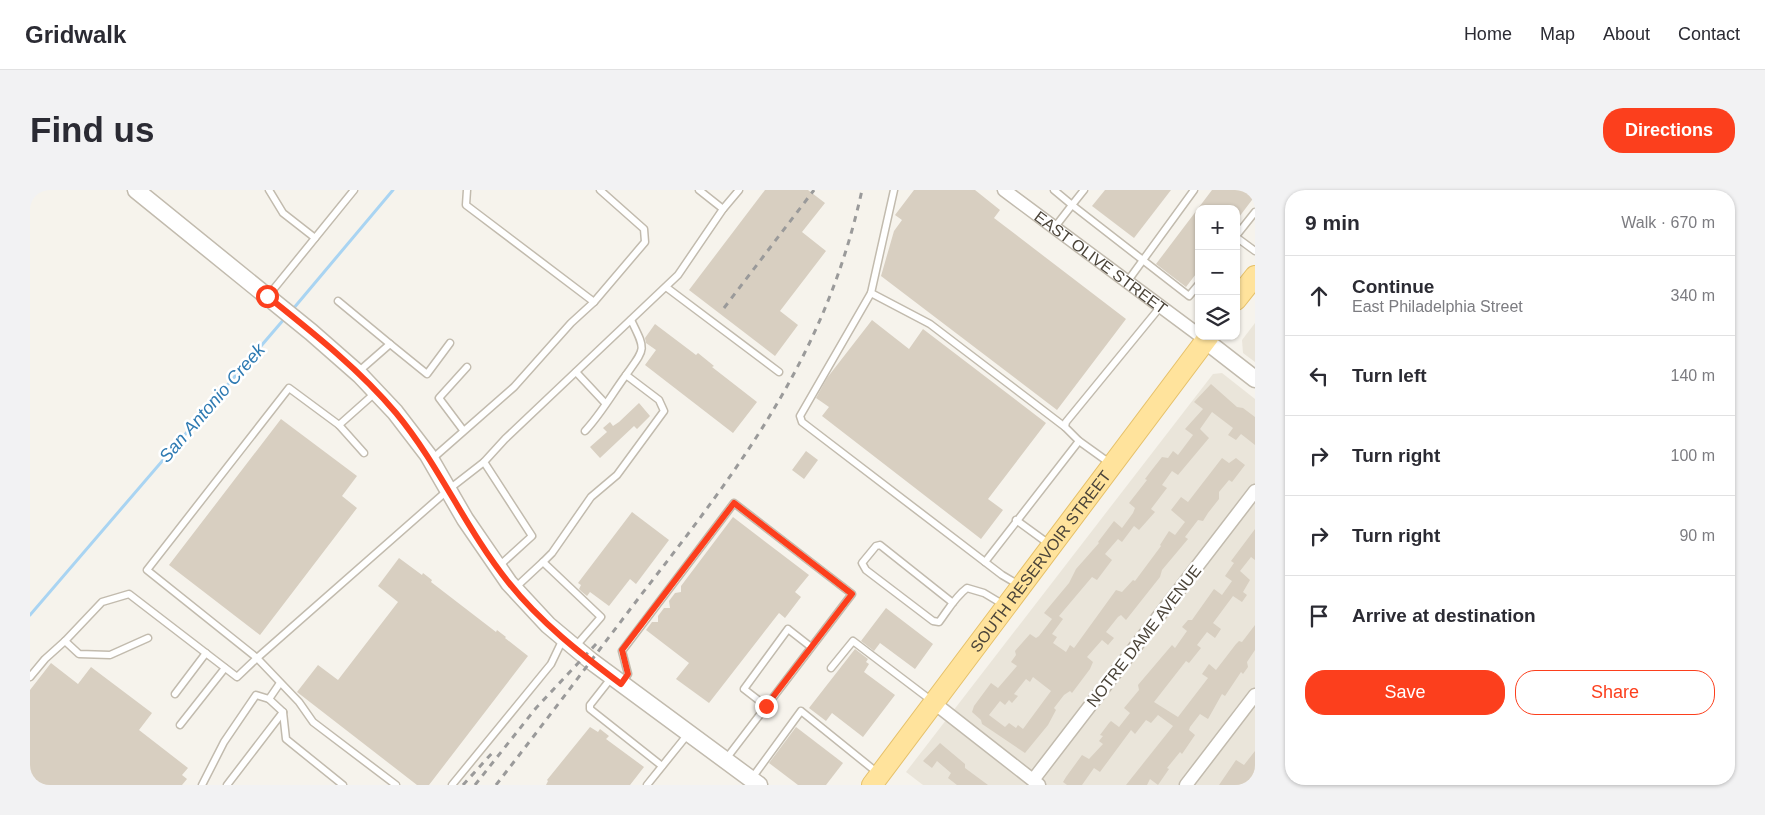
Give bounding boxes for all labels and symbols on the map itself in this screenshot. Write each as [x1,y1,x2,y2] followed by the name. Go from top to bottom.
[1032,207,1171,317] street label: EAST OLIVE STREET
[256,285,279,308] route start
[155,339,270,466] water label: San Antonio Creek
[967,467,1114,655] street label: SOUTH RESERVOIR STREET
[1083,562,1205,710] street label: NOTRE DAME AVENUE
[755,695,778,718] route end

